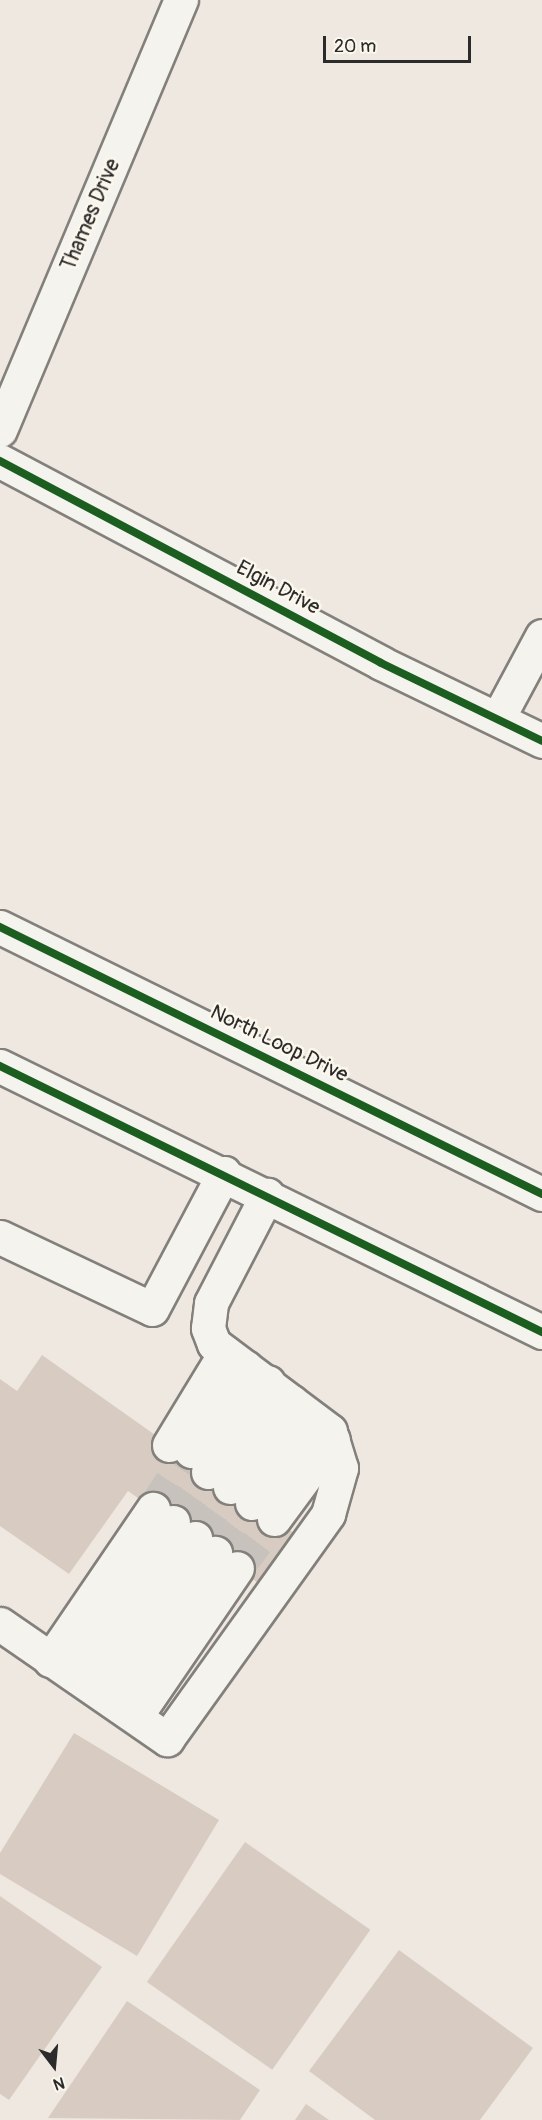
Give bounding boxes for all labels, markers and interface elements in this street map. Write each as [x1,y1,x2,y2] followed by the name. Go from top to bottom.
[326,24,474,62] scale bar
[334,35,376,58] text: 20 m
[56,155,126,275] street label: Thames Drive
[232,555,324,621] street label: Elgin Drive
[206,1000,352,1088] street label: North Loop Drive
[24,2036,84,2096] north arrow
[51,2072,67,2094] text: N

